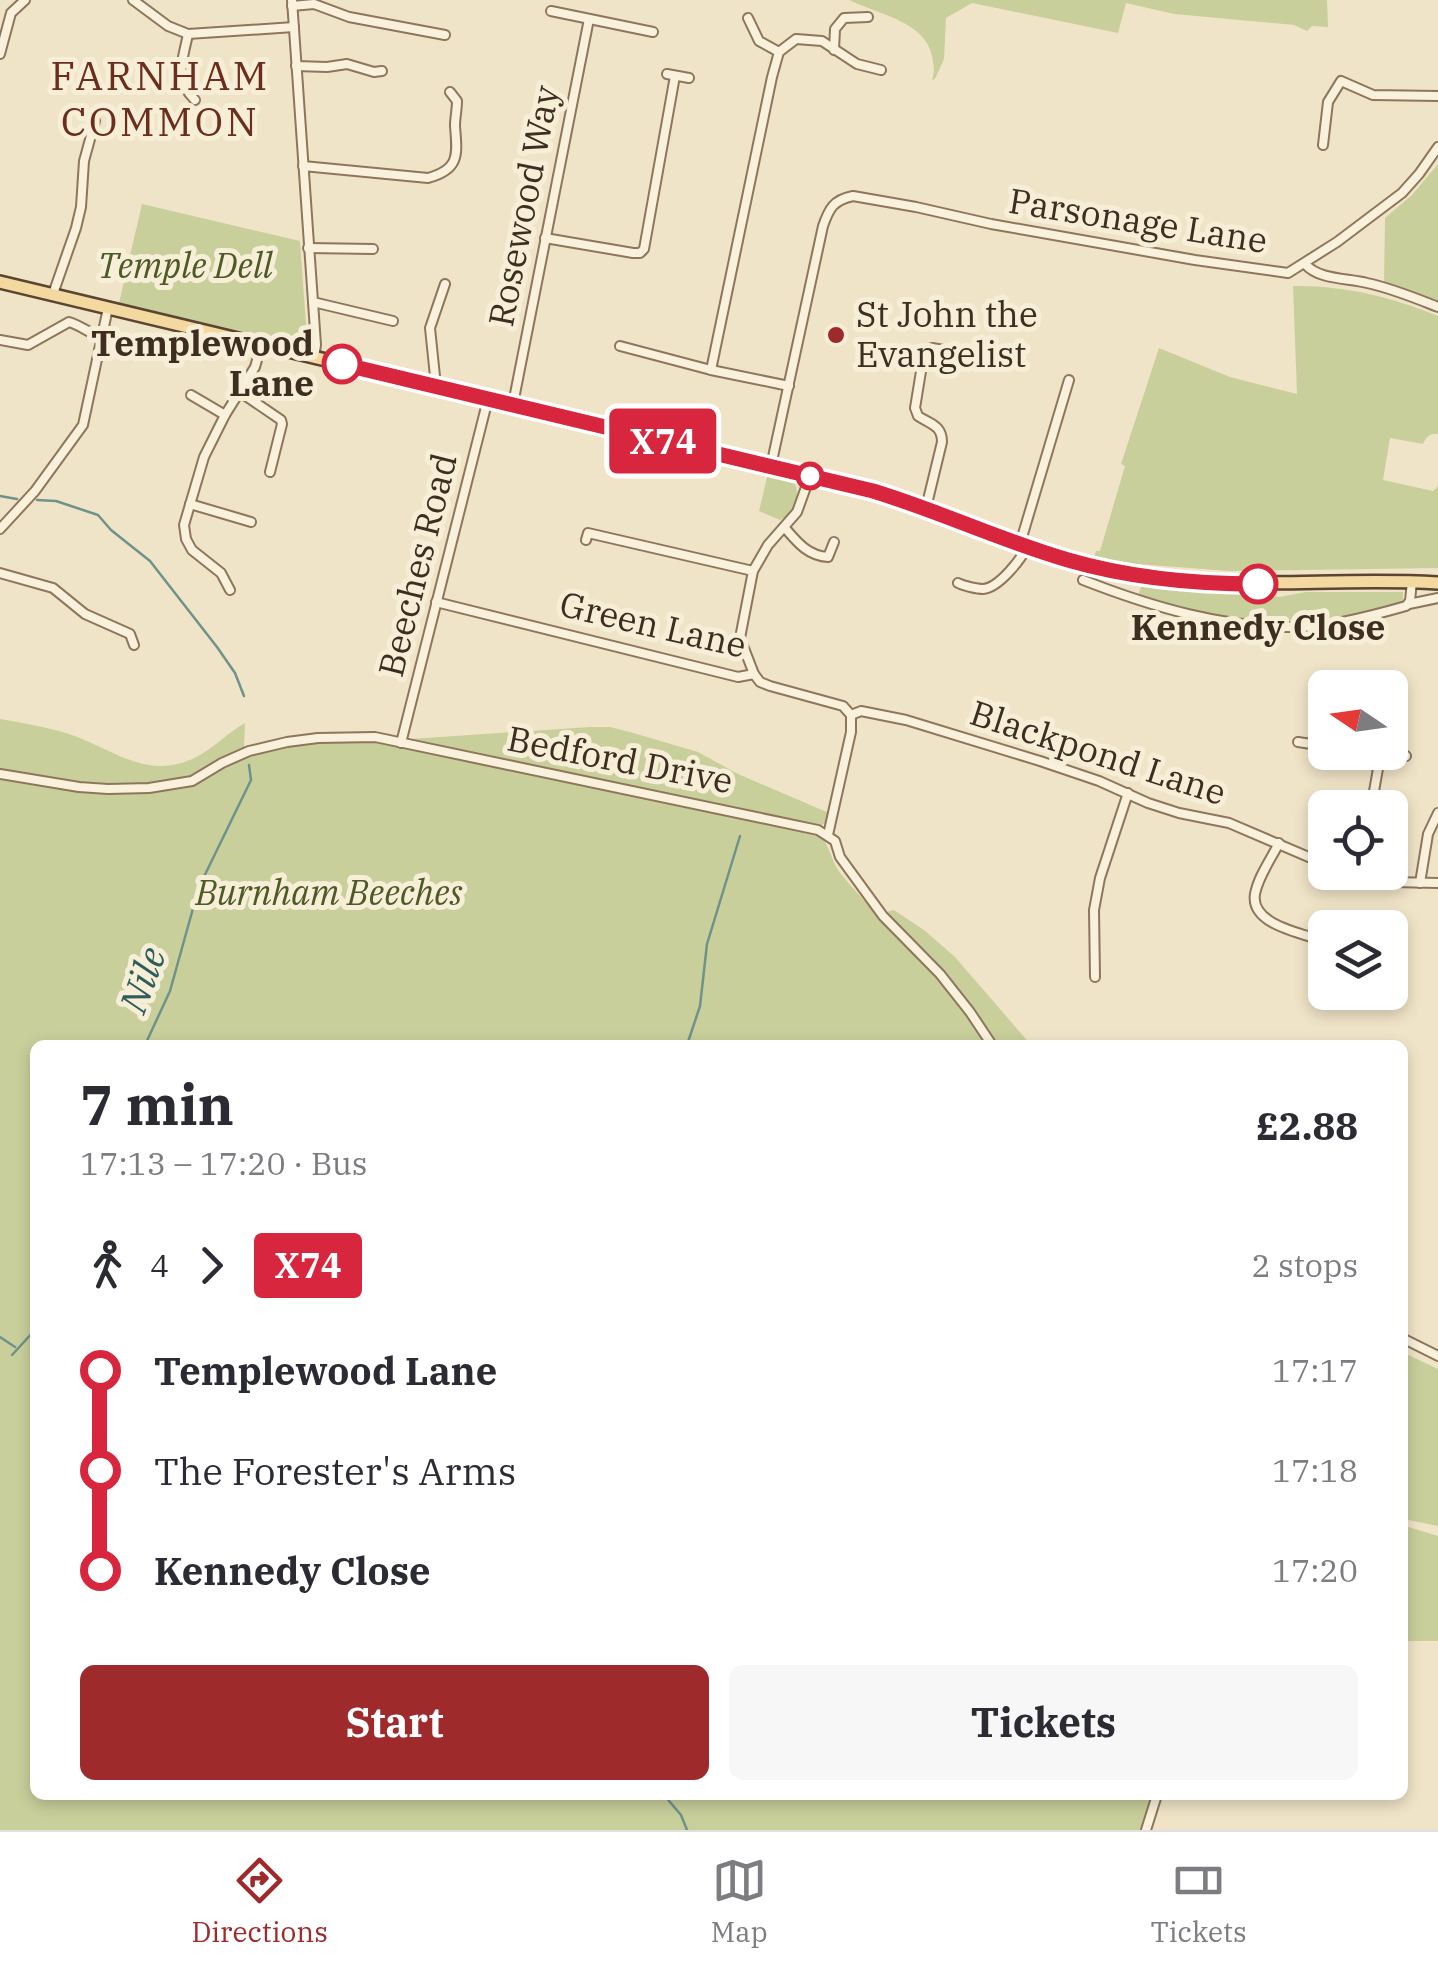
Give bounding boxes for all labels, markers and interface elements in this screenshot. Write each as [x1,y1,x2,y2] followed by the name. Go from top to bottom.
[50,49,270,147] district label: FARNHAM COMMON
[477,81,569,330] street label: Rosewood Way
[1006,177,1271,263] street label: Parsonage Lane
[97,242,274,288] park label: Temple Dell
[856,291,1038,377] place label: St John the Evangelist
[91,320,314,406] place label: Templewood Lane
[825,324,847,346] marker: St John the Evangelist
[323,345,361,383] marker: Templewood Lane
[606,408,720,474] line badge: X74
[629,418,697,464] text: X74
[367,448,467,681] street label: Beeches Road
[797,463,823,489] unlabelled marker
[1239,565,1277,603] marker: Kennedy Close
[556,580,751,668] street label: Green Lane
[1131,604,1385,650] place label: Kennedy Close
[1308,670,1408,770] north arrow
[1308,670,1408,1010] map controls
[965,689,1232,815] street label: Blackpond Lane
[504,715,737,803] street label: Bedford Drive
[1308,790,1408,890] button: locate
[194,869,463,915] park label: Burnham Beeches
[1308,910,1408,1010] button: layers
[107,940,176,1020] water label: Nile
[80,1069,234,1140] text: 7 min
[1256,1101,1358,1150] text: £2.88
[80,1142,367,1184] text: 17:13 – 17:20 · Bus
[80,1238,135,1293] icon: walk
[184,1238,239,1293] icon: forward
[274,1242,342,1288] text: X74
[150,1244,169,1286] text: 4
[1251,1244,1358,1286] text: 2 stops
[154,1346,497,1395] text: Templewood Lane
[1272,1349,1358,1391] text: 17:17
[154,1446,516,1495] text: The Forester's Arms
[1272,1449,1358,1491] text: 17:18
[154,1546,431,1595] text: Kennedy Close
[1272,1549,1358,1591] text: 17:20
[80,1665,709,1780] button: Start
[729,1665,1358,1780] button: Tickets
[191,1853,328,1950] tab: Directions
[711,1853,768,1950] tab: Map
[1151,1853,1247,1950] tab: Tickets

